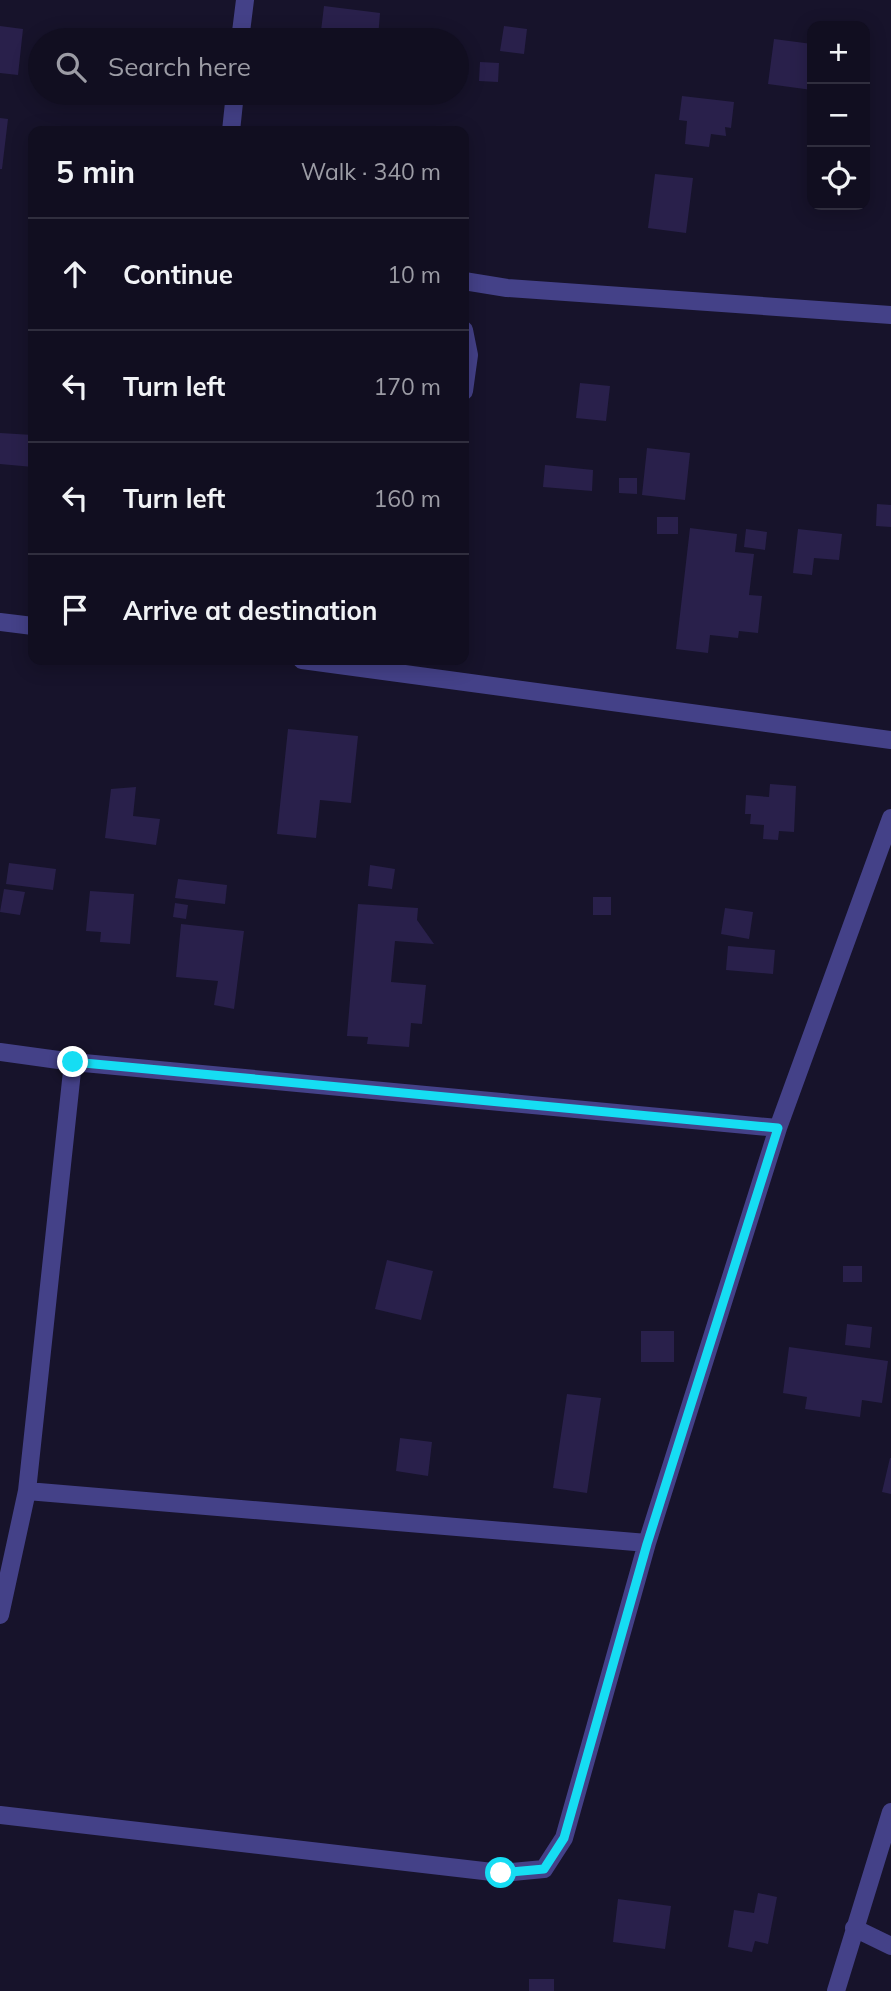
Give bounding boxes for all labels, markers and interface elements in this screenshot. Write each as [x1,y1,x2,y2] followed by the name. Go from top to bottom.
[807,21,870,210] map controls
[807,21,870,84] button: +
[28,28,469,105] search box
[52,48,90,86] icon: search
[108,50,251,83] text: Search here
[807,84,870,147] button: −
[807,147,870,210] button: locate
[56,153,135,191] text: 5 min
[301,157,441,186] text: Walk · 340 m
[56,255,94,293] icon: ahead
[123,258,233,291] text: Continue
[387,260,441,289] text: 10 m
[56,367,94,405] icon: left
[123,370,225,403] text: Turn left
[373,372,441,401] text: 170 m
[56,479,94,517] icon: left
[123,482,225,515] text: Turn left
[373,484,441,513] text: 160 m
[56,591,94,629] icon: arrive
[123,594,378,627] text: Arrive at destination
[57,1046,88,1077] route end
[485,1857,516,1888] route start

